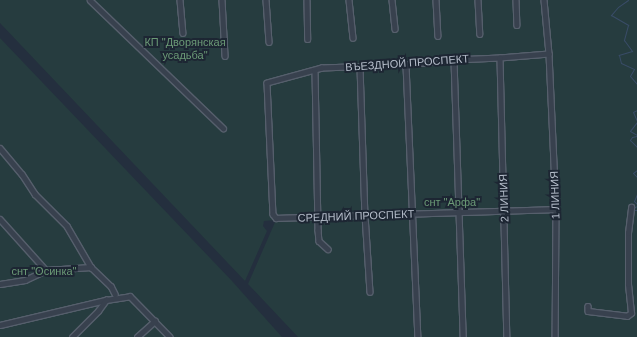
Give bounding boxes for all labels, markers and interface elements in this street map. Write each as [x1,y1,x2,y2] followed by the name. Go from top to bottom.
[144,36,226,62] park label: КП "Дворянская усадьба"
[345,52,469,74] street label: ВЪЕЗДНОЙ ПРОСПЕКТ
[548,171,562,219] street label: 1 ЛИНИЯ
[497,174,511,222] street label: 2 ЛИНИЯ
[424,195,480,209] park label: снт "Арфа"
[297,207,415,225] street label: СРЕДНИЙ ПРОСПЕКТ
[12,264,76,278] park label: снт "Осинка"

